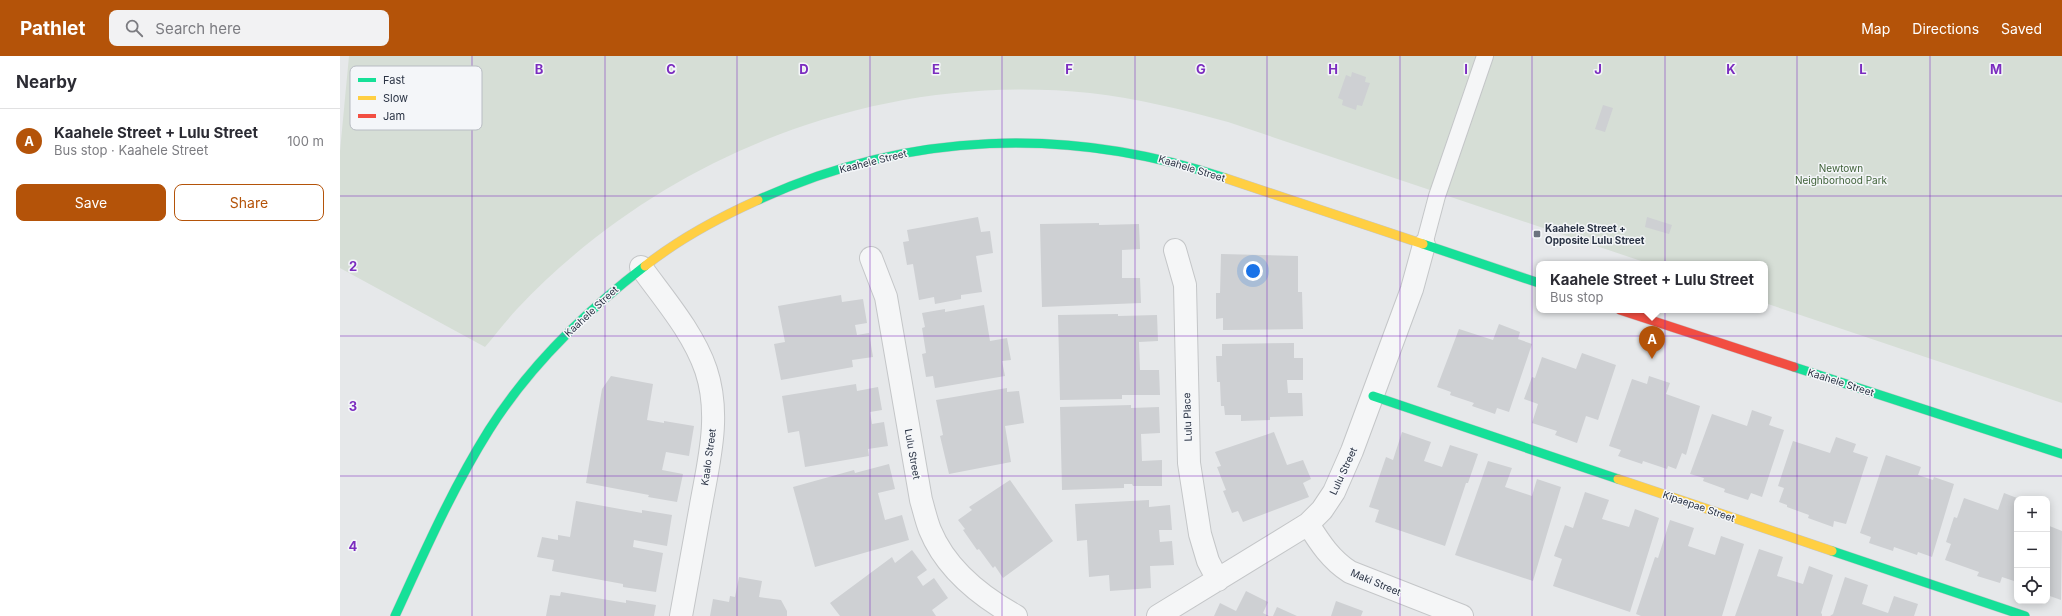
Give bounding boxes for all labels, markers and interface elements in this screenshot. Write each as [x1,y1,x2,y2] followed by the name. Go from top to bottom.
[109,10,389,46] search box
[20,17,85,40] text: Pathlet
[123,17,145,39] icon: search
[155,19,241,38] text: Search here
[1861,20,1890,37] text: Map
[1912,20,1979,37] text: Directions
[2001,20,2042,37] text: Saved
[535,61,544,77] text: B
[666,61,676,77] text: C
[799,61,809,77] text: D
[932,61,940,77] text: E
[1065,61,1073,77] text: F
[1196,61,1206,77] text: G
[1328,61,1338,77] text: H
[1464,61,1468,77] text: I
[1594,61,1602,77] text: J
[1726,61,1736,77] text: K
[1859,61,1867,77] text: L
[1990,61,2002,77] text: M
[350,66,482,130] legend
[16,72,77,92] text: Nearby
[383,73,405,87] text: Fast
[383,91,408,105] text: Slow
[383,109,405,123] text: Jam
[54,123,258,142] text: Kaahele Street + Lulu Street
[24,133,34,149] text: A
[287,133,324,149] text: 100 m
[54,142,208,158] text: Bus stop · Kaahele Street
[838,147,909,175] street label: Kaahele Street
[1157,152,1227,184] street label: Kaahele Street
[1795,162,1888,186] park label: Newtown Neighborhood Park
[16,184,166,221] button: Save
[174,184,324,221] button: Share
[1545,222,1645,246] place label: Kaahele Street + Opposite Lulu Street
[1532,229,1542,239] marker: Kaahele Street + Opposite Lulu Street
[349,258,357,274] text: 2
[1243,261,1263,281] your location
[1536,261,1768,313] popup
[1550,270,1754,289] text: Kaahele Street + Lulu Street
[562,283,621,339] street label: Kaahele Street
[1550,289,1604,305] text: Bus stop
[1639,326,1665,359] pin: A
[1806,366,1876,399] street label: Kaahele Street
[1180,392,1194,442] street label: Lulu Place
[349,398,357,414] text: 3
[698,427,718,486] street label: Kaalo Street
[903,428,923,481] street label: Lulu Street
[1327,445,1360,497] street label: Lulu Street
[1661,488,1737,524] street label: Kipaepae Street
[2014,496,2050,604] map controls
[2014,496,2050,532] button: +
[2014,532,2050,568] button: −
[349,538,358,554] text: 4
[1349,566,1404,598] street label: Maki Street
[2014,568,2050,604] button: locate

